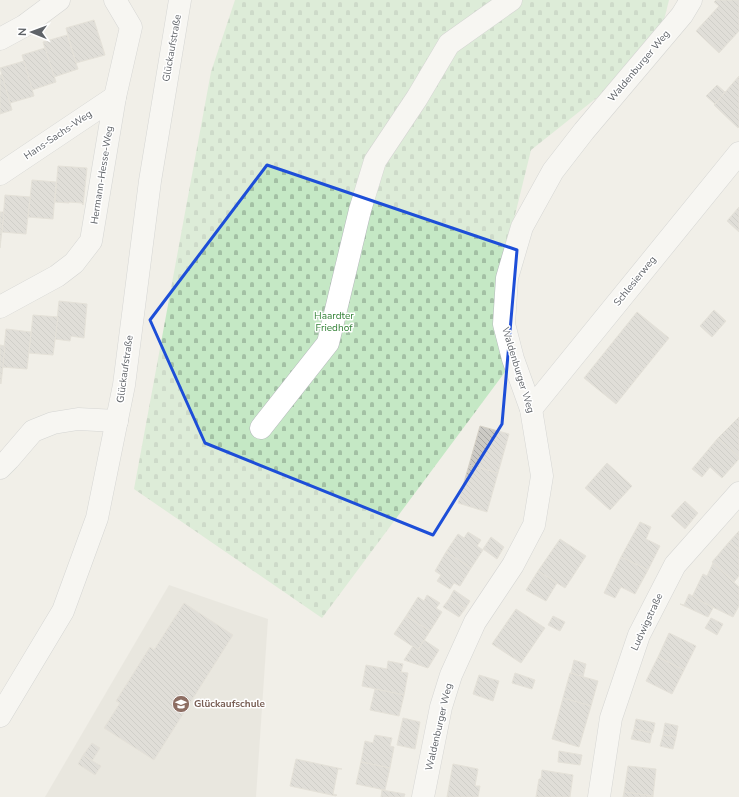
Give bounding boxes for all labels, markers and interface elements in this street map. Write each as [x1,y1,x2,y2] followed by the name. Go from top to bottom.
[12,12,52,52] north arrow
[159,13,185,83] street label: Glückaufstraße
[605,27,673,105] street label: Waldenburger Weg
[15,28,30,36] text: N
[21,107,95,163] street label: Hans-Sachs-Weg
[87,125,117,225] street label: Hermann-Hesse-Weg
[611,253,660,309] street label: Schlesierweg
[314,309,354,335] park label: Haardter Friedhof
[498,325,538,415] street label: Waldenburger Weg
[113,334,137,404] street label: Glückaufstraße
[628,591,666,653] street label: Ludwigstraße
[422,682,456,772] street label: Waldenburger Weg
[171,694,191,714] school or university icon: Glückaufschule
[194,697,266,711] place label: Glückaufschule

